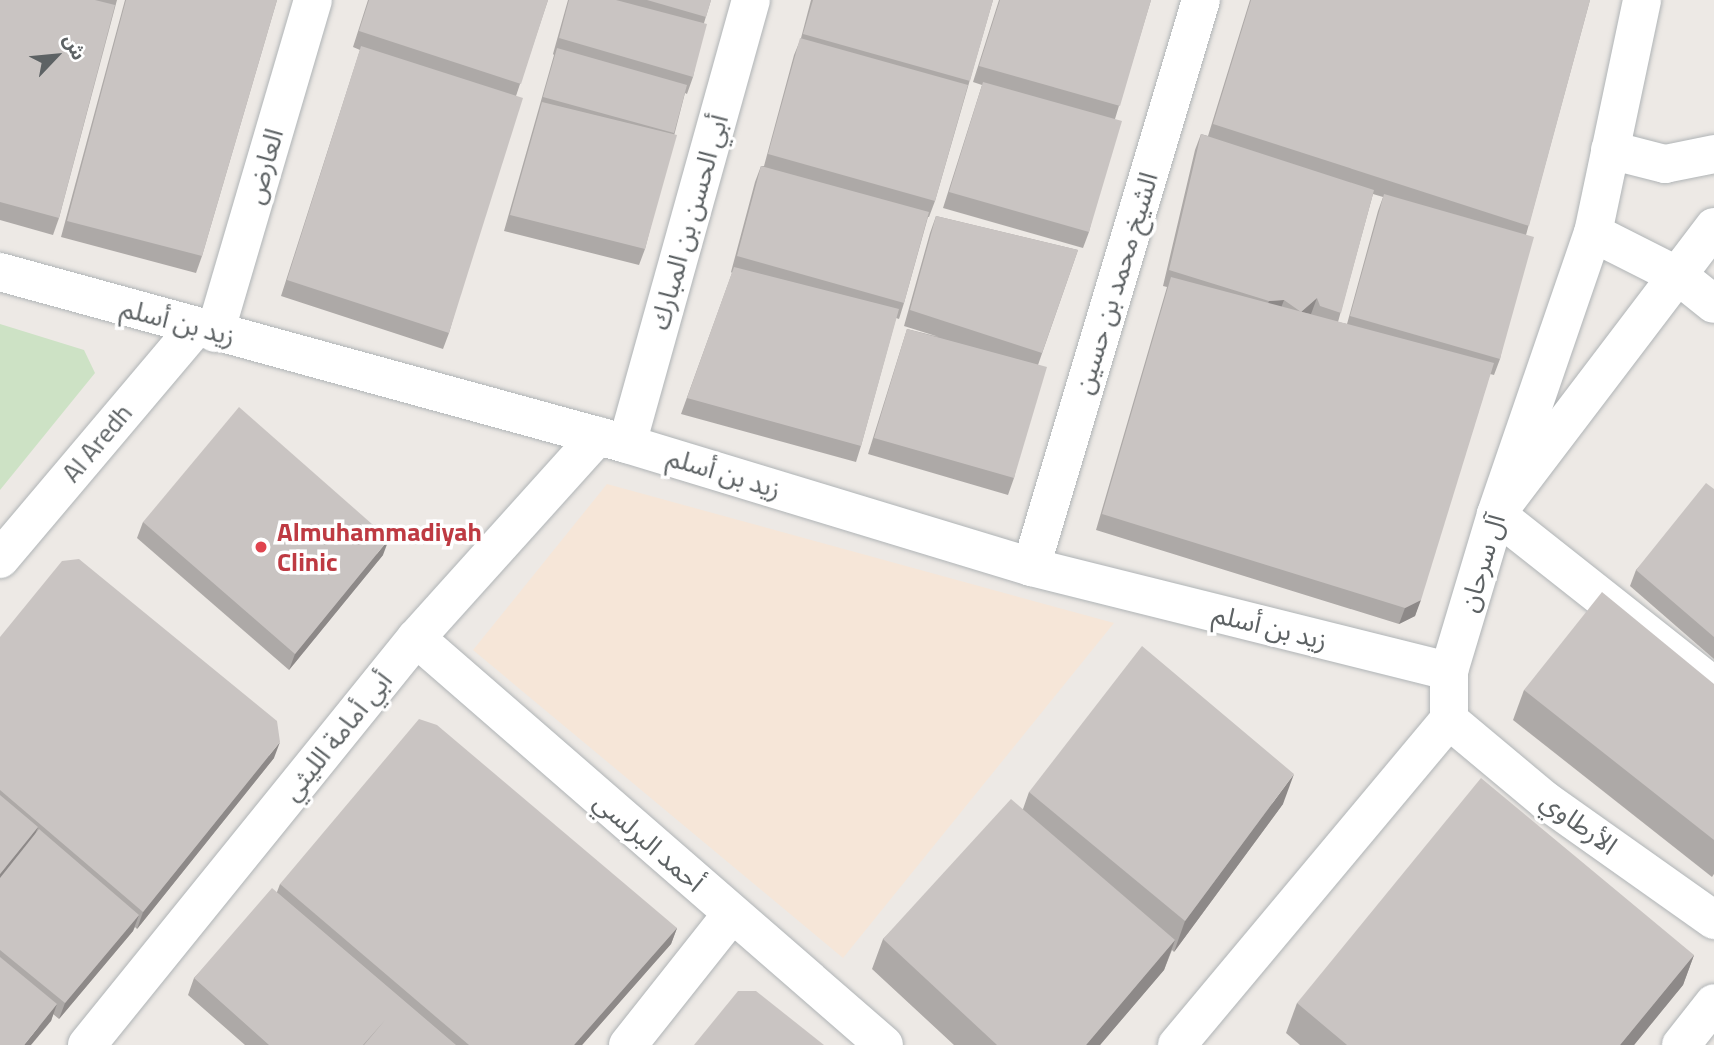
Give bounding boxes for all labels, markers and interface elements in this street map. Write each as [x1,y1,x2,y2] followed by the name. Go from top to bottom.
[21,21,91,91] north arrow
[57,29,94,65] text: ش
[643,111,735,333] street label: أبي الحسن بن المبارك
[238,125,290,207] street label: العارض
[1067,169,1165,397] street label: الشيخ محمد بن حسين
[118,292,238,352] street label: زيد بن أسلم
[55,398,139,488] street label: Al Aredh
[664,441,784,505] street label: زيد بن أسلم
[1452,511,1512,615] street label: آل سرحان
[277,516,482,578] place label: Almuhammadiyah Clinic
[251,537,271,557] marker: Almuhammadiyah Clinic
[1210,598,1330,656] street label: زيد بن أسلم
[276,665,398,807] street label: أبي أمامة الليثي
[1535,785,1623,861] street label: الأرطاوي
[588,786,710,898] street label: أحمد البرلسي

